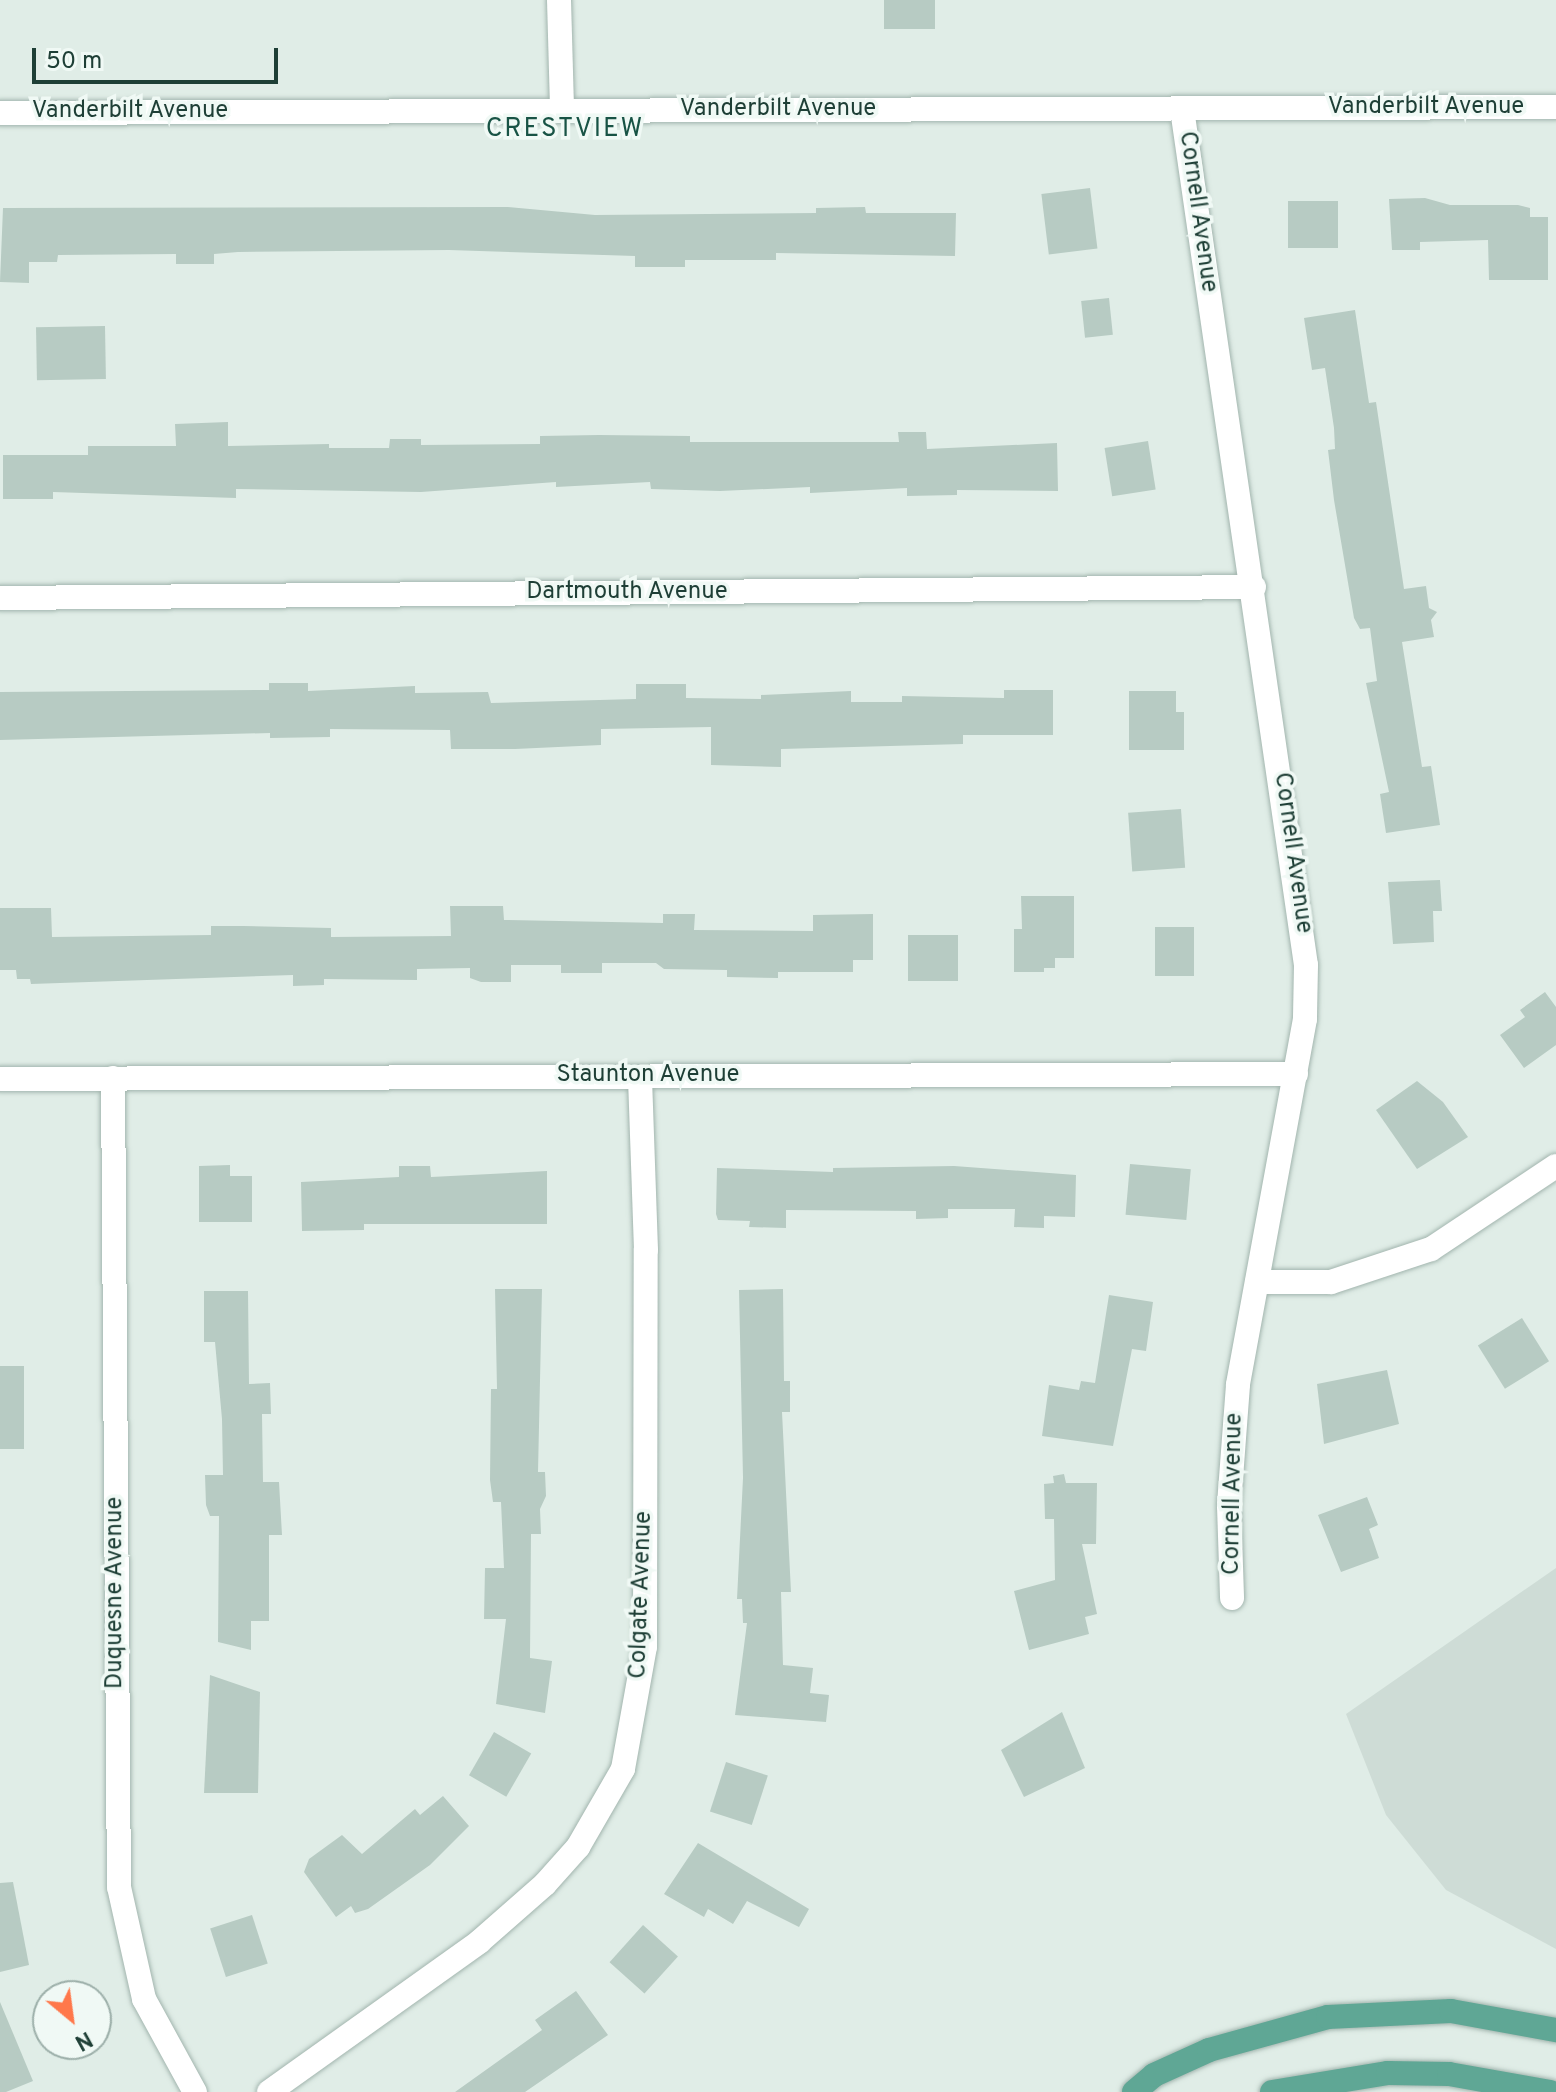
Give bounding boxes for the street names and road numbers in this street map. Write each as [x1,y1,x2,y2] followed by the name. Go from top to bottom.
[1327,94,1525,122] street label: Vanderbilt Avenue
[679,96,877,124] street label: Vanderbilt Avenue
[31,98,229,126] street label: Vanderbilt Avenue
[1171,129,1223,295] street label: Cornell Avenue
[526,579,728,607] street label: Dartmouth Avenue
[1266,770,1318,936] street label: Cornell Avenue
[556,1062,740,1090] street label: Staunton Avenue
[1218,1412,1250,1576] street label: Cornell Avenue
[102,1496,130,1690] street label: Duquesne Avenue
[625,1510,659,1680] street label: Colgate Avenue

